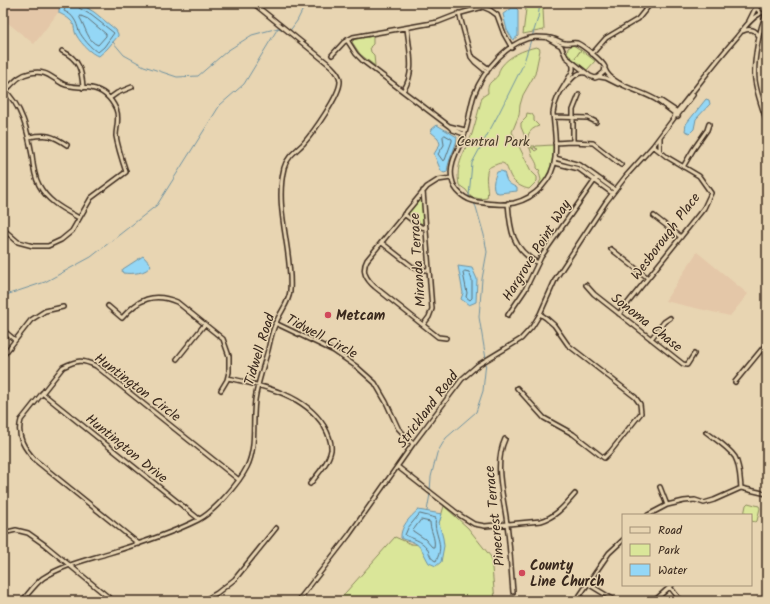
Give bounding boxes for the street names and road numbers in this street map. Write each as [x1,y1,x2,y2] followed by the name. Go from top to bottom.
[626,188,706,285] street label: Wesborough Place
[497,195,577,305] street label: Hargrove Point Way
[404,211,432,308] street label: Miranda Terrace
[606,288,687,358] street label: Sonoma Chase
[282,309,362,365] street label: Tidwell Circle
[239,310,282,388] street label: Tidwell Road
[89,348,186,428] street label: Huntington Circle
[391,366,465,453] street label: Strickland Road
[80,409,173,489] street label: Huntington Drive
[479,464,511,567] street label: Pinecrest Terrace

